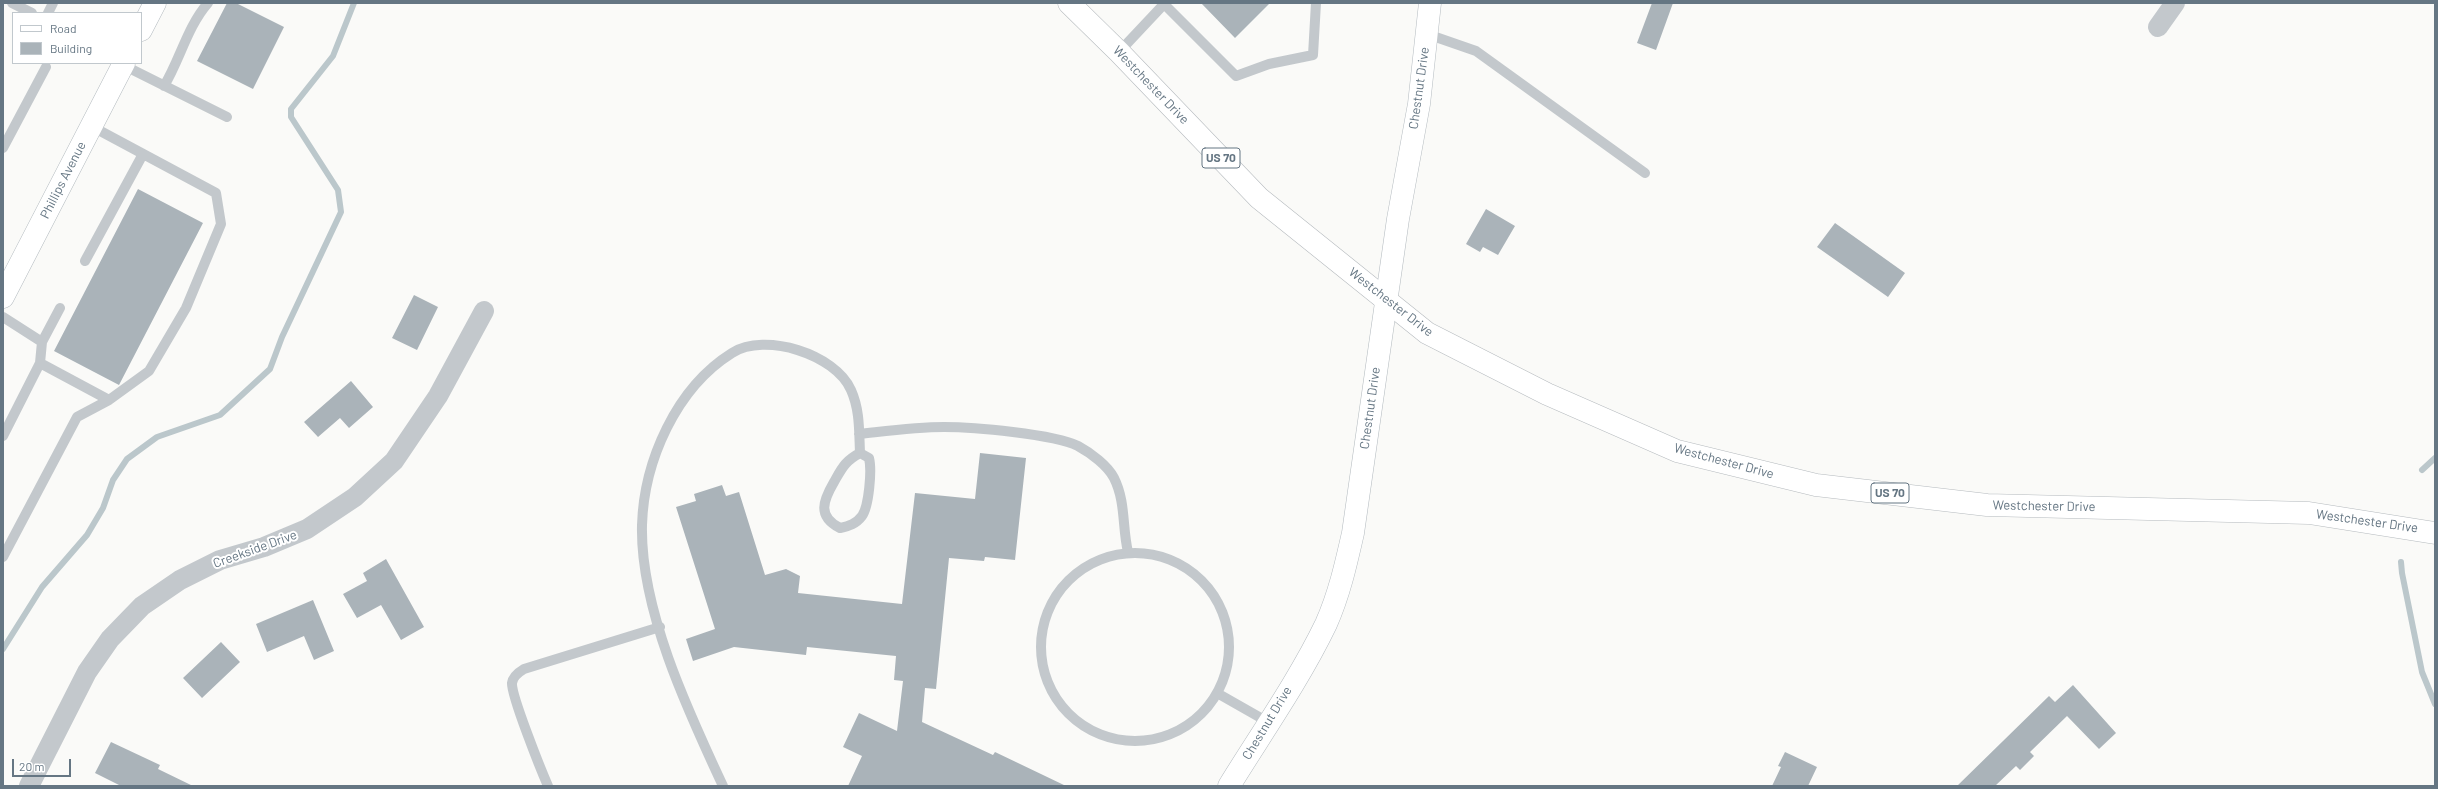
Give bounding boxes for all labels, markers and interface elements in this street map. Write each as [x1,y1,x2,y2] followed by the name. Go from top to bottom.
[12,12,142,64] legend
[50,21,77,35] text: Road
[50,41,92,55] text: Building
[1110,43,1192,127] street label: Westchester Drive
[1406,46,1432,130] street label: Chestnut Drive
[37,139,89,221] street label: Phillips Avenue
[1202,148,1240,168] road number: US 70
[1346,264,1436,340] street label: Westchester Drive
[1357,366,1383,450] street label: Chestnut Drive
[1672,440,1776,482] street label: Westchester Drive
[1871,483,1909,503] road number: US 70
[1992,497,2096,515] street label: Westchester Drive
[2315,506,2419,536] street label: Westchester Drive
[211,527,299,571] street label: Creekside Drive
[1239,683,1295,763] street label: Chestnut Drive
[14,751,73,777] scale bar
[19,759,45,773] text: 20 m

